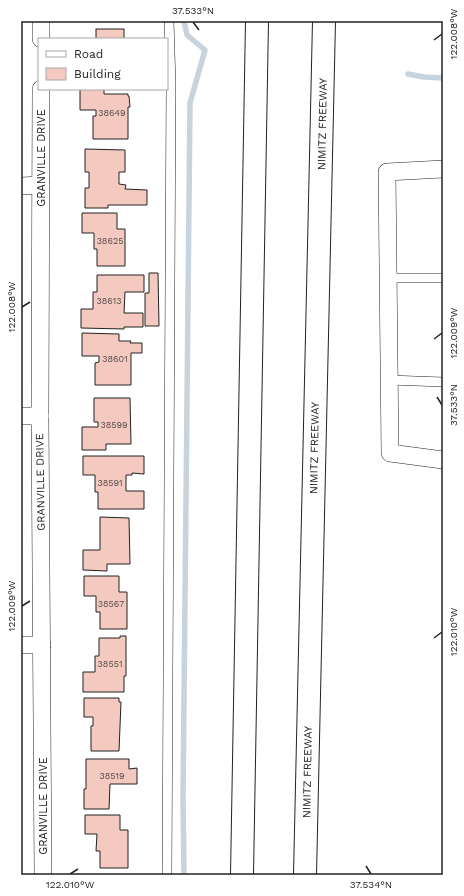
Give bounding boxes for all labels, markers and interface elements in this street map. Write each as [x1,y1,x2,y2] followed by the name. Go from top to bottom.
[172,5,214,16] text: 37.533°N
[448,8,459,59] text: 122.008°W
[38,38,168,90] legend
[74,47,103,61] text: Road
[74,67,121,81] text: Building
[315,77,330,170] street label: NIMITZ FREEWAY
[98,108,126,118] house number: 38649
[35,109,48,207] street label: GRANVILLE DRIVE
[97,236,123,246] house number: 38625
[6,281,17,332] text: 122.008°W
[96,296,122,306] house number: 38613
[448,307,459,358] text: 122.009°W
[102,354,128,364] house number: 38601
[448,384,459,426] text: 37.533°N
[307,401,322,494] street label: NIMITZ FREEWAY
[100,420,128,430] house number: 38599
[33,433,48,531] street label: GRANVILLE DRIVE
[97,478,123,488] house number: 38591
[6,580,17,631] text: 122.009°W
[98,599,124,609] house number: 38567
[448,607,459,656] text: 122.010°W
[98,659,122,669] house number: 38551
[300,725,315,818] street label: NIMITZ FREEWAY
[37,757,50,855] street label: GRANVILLE DRIVE
[99,771,125,781] house number: 38519
[46,879,95,890] text: 122.010°W
[350,879,392,890] text: 37.534°N

